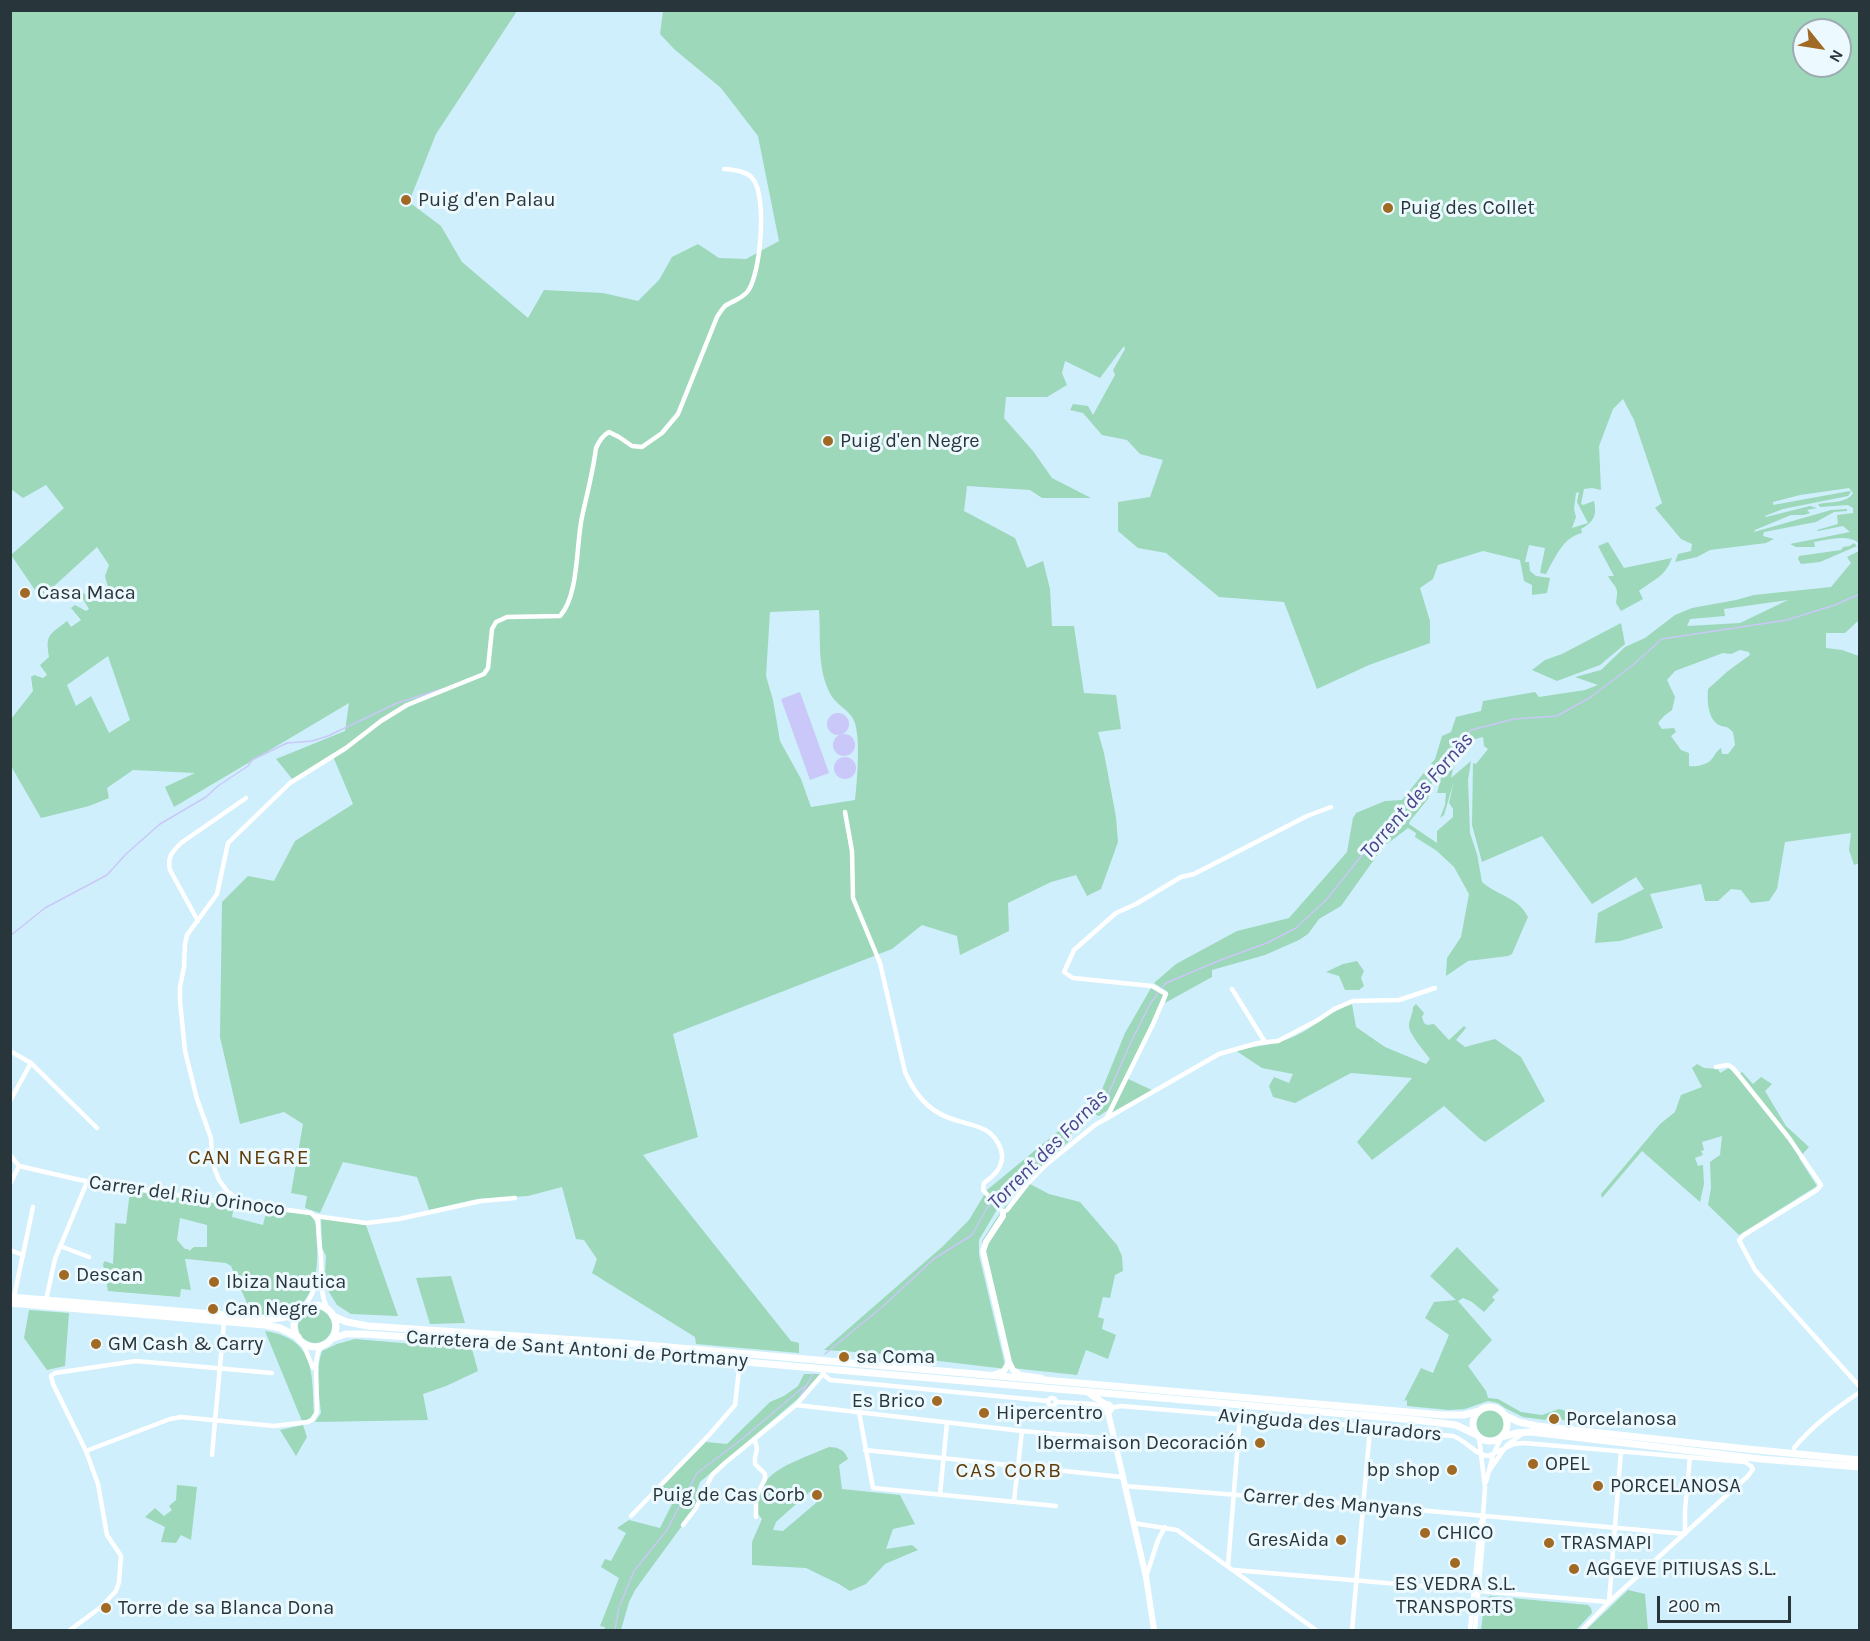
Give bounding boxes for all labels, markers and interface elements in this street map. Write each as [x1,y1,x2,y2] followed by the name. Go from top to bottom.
[1792,18,1852,78] north arrow
[1825,47,1847,66] text: N
[418,188,556,212] place label: Puig d'en Palau
[399,193,413,207] marker: Puig d'en Palau
[1400,196,1535,220] place label: Puig des Collet
[1381,201,1395,215] marker: Puig des Collet
[840,429,980,453] place label: Puig d'en Negre
[821,434,835,448] marker: Puig d'en Negre
[37,581,136,605] place label: Casa Maca
[18,586,32,600] marker: Casa Maca
[1355,727,1479,865] water label: Torrent des Fornàs
[983,1085,1113,1215] water label: Torrent des Fornàs
[188,1145,310,1171] district label: CAN NEGRE
[87,1170,287,1222] street label: Carrer del Riu Orinoco
[76,1263,143,1287] place label: Descan
[57,1268,71,1282] marker: Descan
[226,1270,346,1294] place label: Ibiza Nautica
[207,1275,221,1289] marker: Ibiza Nautica
[225,1297,318,1321] place label: Can Negre
[206,1302,220,1316] marker: Can Negre
[405,1325,749,1373] street label: Carretera de Sant Antoni de Portmany
[108,1332,263,1356] place label: GM Cash & Carry
[89,1337,103,1351] marker: GM Cash & Carry
[856,1345,935,1369] place label: sa Coma
[837,1350,851,1364] marker: sa Coma
[852,1389,925,1413] place label: Es Brico
[930,1394,944,1408] marker: Es Brico
[996,1401,1103,1425] place label: Hipercentro
[1217,1403,1443,1447] street label: Avinguda des Llauradors
[977,1406,991,1420] marker: Hipercentro
[1566,1407,1677,1431] place label: Porcelanosa
[1547,1412,1561,1426] marker: Porcelanosa
[1037,1431,1248,1455] place label: Ibermaison Decoración
[1253,1436,1267,1450] marker: Ibermaison Decoración
[1545,1452,1590,1476] place label: OPEL
[1526,1457,1540,1471] marker: OPEL
[956,1458,1062,1484] district label: CAS CORB
[1367,1458,1440,1482] place label: bp shop
[1445,1463,1459,1477] marker: bp shop
[1610,1474,1741,1498] place label: PORCELANOSA
[1591,1479,1605,1493] marker: PORCELANOSA
[652,1483,805,1507] place label: Puig de Cas Corb
[1242,1483,1424,1523] street label: Carrer des Manyans
[810,1488,824,1502] marker: Puig de Cas Corb
[1437,1521,1493,1545] place label: CHICO
[1418,1526,1432,1540] marker: CHICO
[1248,1528,1329,1552] place label: GresAida
[1561,1531,1652,1555] place label: TRASMAPI
[1334,1533,1348,1547] marker: GresAida
[1542,1536,1556,1550] marker: TRASMAPI
[1448,1556,1462,1570] marker: ES VEDRA S.L. TRANSPORTS
[1586,1557,1776,1581] place label: AGGEVE PITIUSAS S.L.
[1567,1562,1581,1576] marker: AGGEVE PITIUSAS S.L.
[1395,1572,1515,1619] place label: ES VEDRA S.L. TRANSPORTS
[1660,1584,1794,1622] scale bar
[1668,1595,1721,1617] text: 200 m
[118,1596,334,1620] place label: Torre de sa Blanca Dona
[99,1601,113,1615] marker: Torre de sa Blanca Dona

